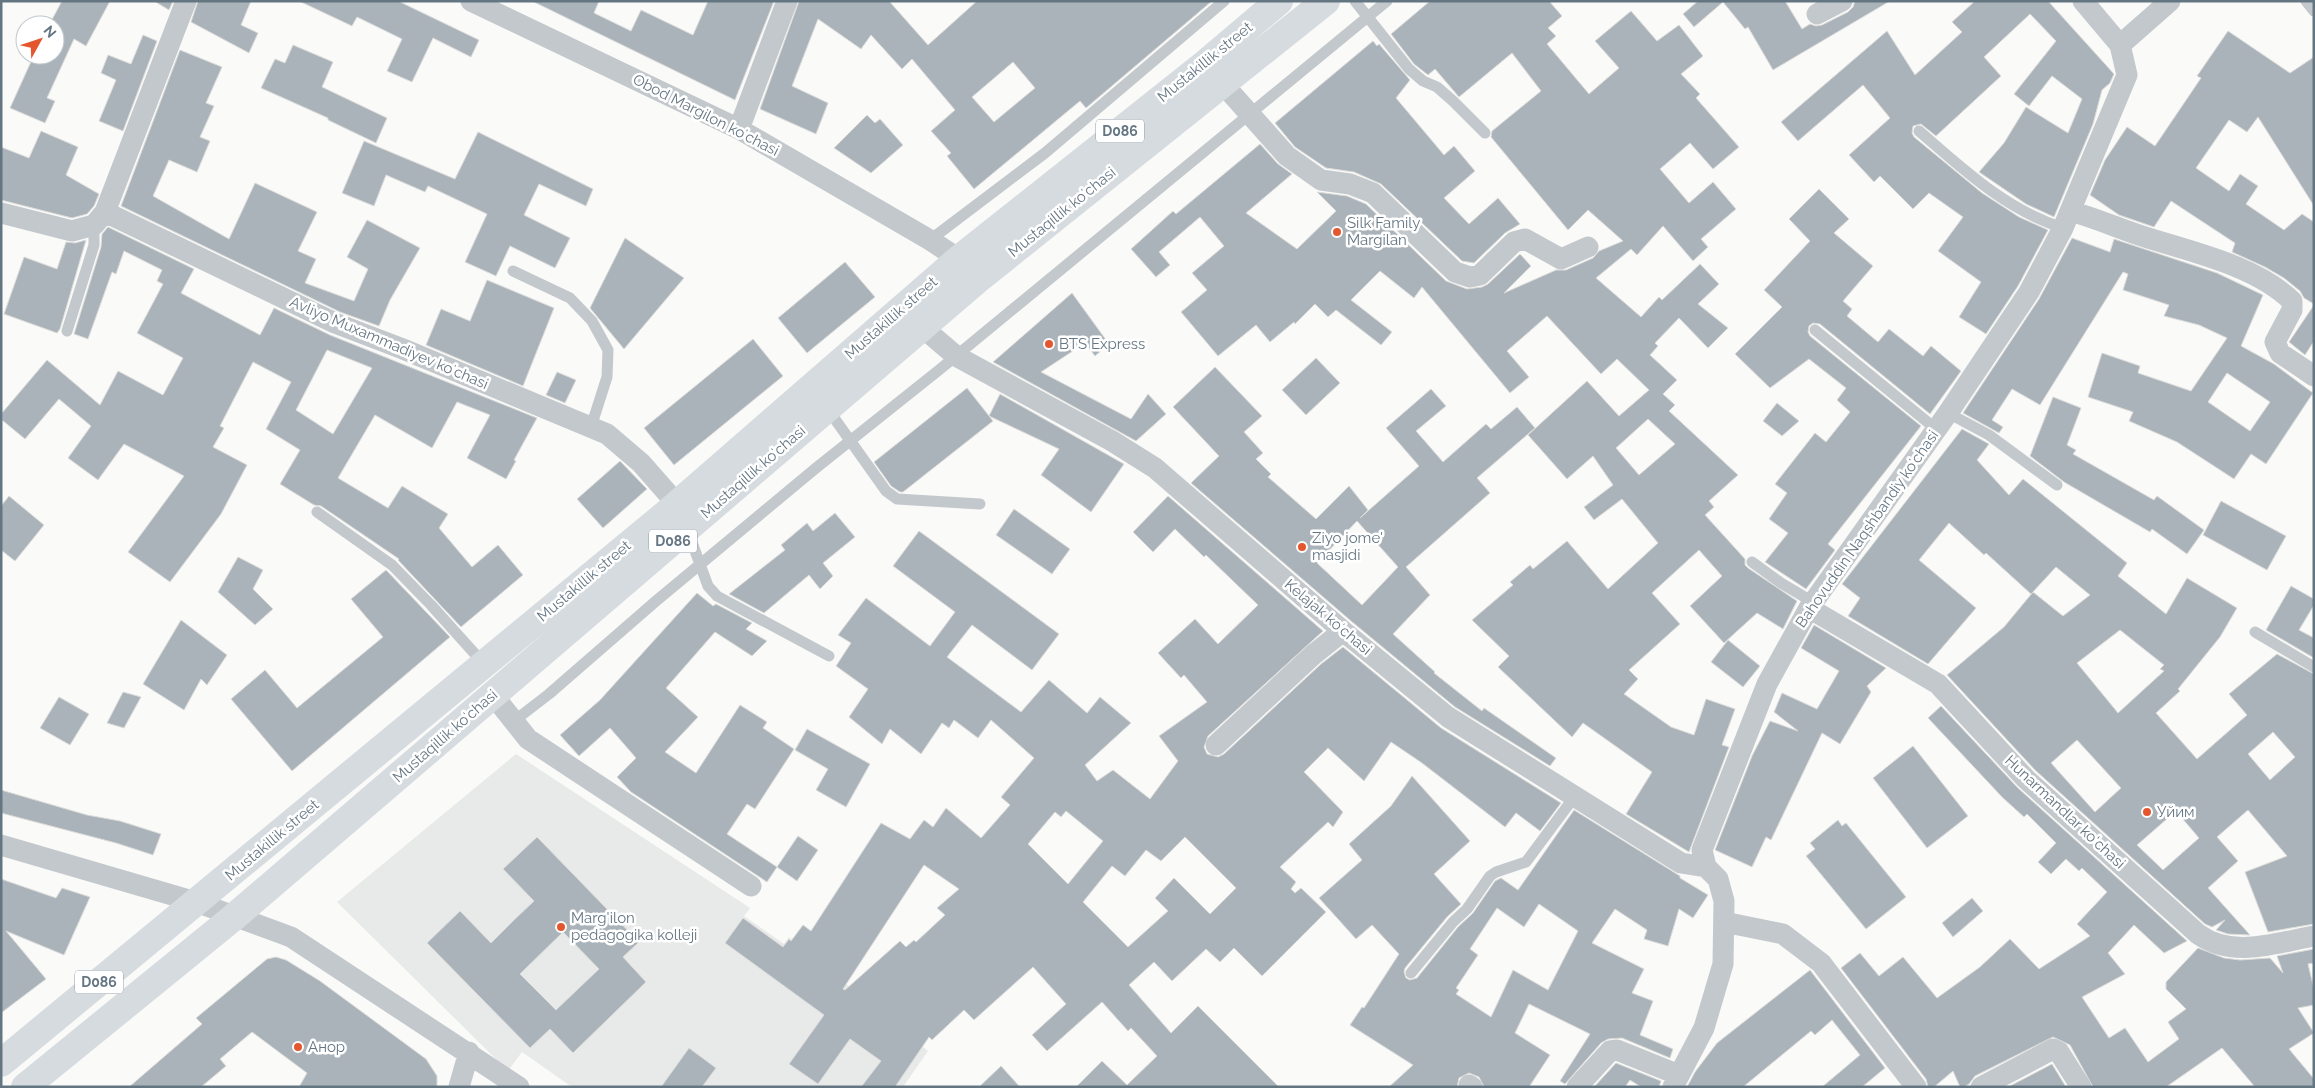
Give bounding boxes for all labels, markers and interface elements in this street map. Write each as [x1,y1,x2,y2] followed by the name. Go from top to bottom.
[15,15,65,65] north arrow
[1154,18,1256,106] street label: Mustakillik street
[40,22,60,41] text: N
[630,70,782,160] street label: Obod Margilon koʻchasi
[1096,120,1144,142] road number: D086
[1005,163,1119,261] street label: Mustaqillik koʻchasi
[1347,214,1420,249] place label: Silk Family Margilan
[1331,226,1343,238] marker: Silk Family Margilan
[841,273,941,363] street label: Mustakillik street
[287,293,491,393] street label: Avliyo Muxammadiyev koʻchasi
[1059,335,1145,353] place label: BTS Express
[1043,338,1055,350] marker: BTS Express
[697,422,809,522] street label: Mustaqillik koʻchasi
[1792,427,1942,631] street label: Bahovuddin Naqshbandiy koʻchasi
[1312,529,1383,564] place label: Ziyo jome' masjidi
[649,530,697,552] road number: D086
[533,537,635,625] street label: Mustakillik street
[1296,541,1308,553] marker: Ziyo jome' masjidi
[1281,575,1375,659] street label: Kelajak koʻchasi
[389,686,501,786] street label: Mustaqillik koʻchasi
[2001,752,2129,872] street label: Hunarmandlar ko‘chasi
[221,796,323,884] street label: Mustakillik street
[2157,803,2195,821] place label: Уйим
[2141,806,2153,818] marker: Уйим
[571,909,697,944] place label: Marg'ilon pedagogika kolleji
[555,921,567,933] marker: Marg'ilon pedagogika kolleji
[75,970,123,994] road number: D086
[308,1038,345,1056] place label: Анор
[292,1041,304,1053] marker: Анор

